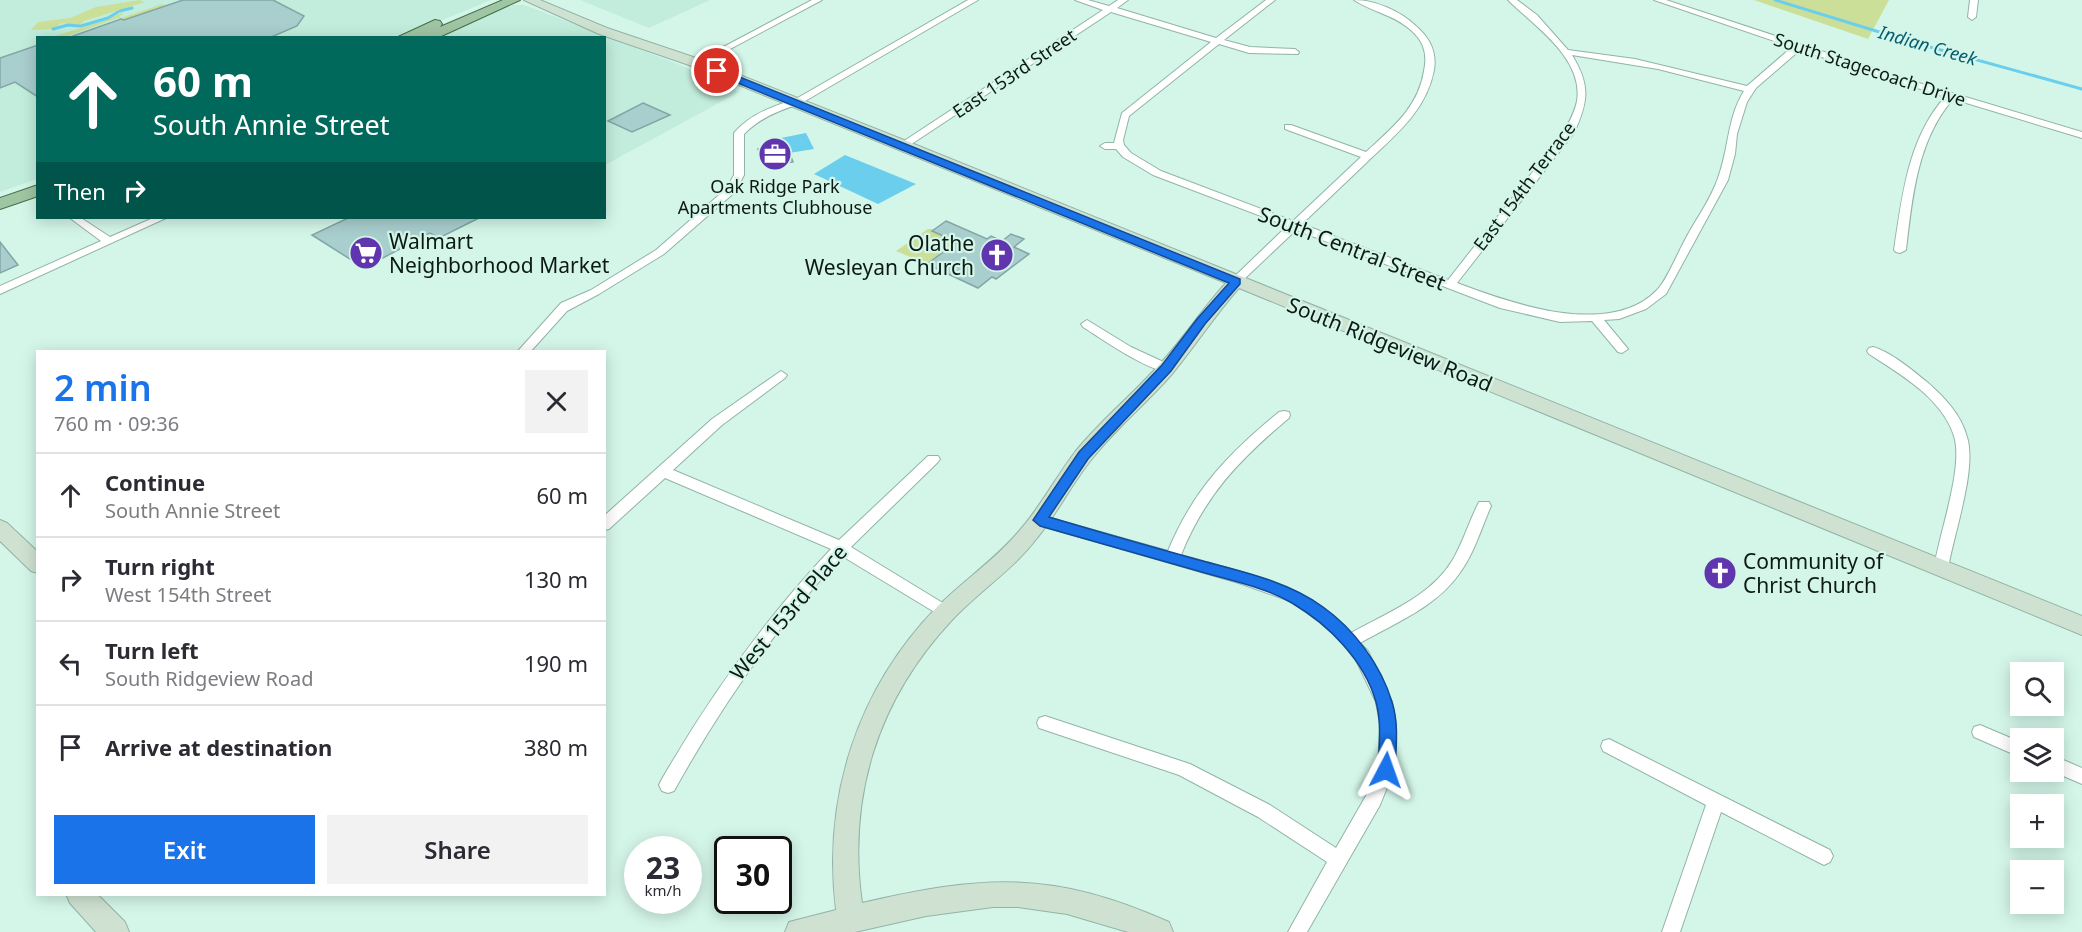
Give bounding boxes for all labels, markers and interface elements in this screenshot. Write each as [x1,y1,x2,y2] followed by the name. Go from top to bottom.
[1875,19,1981,71] water label: Indian Creek
[948,23,1081,123] street label: East 153rd Street
[1771,27,1969,111] street label: South Stagecoach Drive
[691,45,742,96] pin
[153,52,253,109] text: 60 m
[700,54,733,87] icon: arrive
[54,60,132,138] icon: ahead
[153,106,390,143] text: South Annie Street
[1468,117,1580,255] street label: East 154th Terrace
[757,136,793,172] office icon: Oak Ridge Park Apartments Clubhouse
[118,174,151,207] icon: right
[678,174,872,219] place label: Oak Ridge Park Apartments Clubhouse
[54,176,106,206] text: Then
[1254,199,1450,297] street label: South Central Street
[389,227,610,279] place label: Walmart Neighborhood Market
[805,229,974,281] place label: Olathe Wesleyan Church
[348,235,384,271] supermarket icon: Walmart Neighborhood Market
[979,237,1015,273] church icon: Olathe Wesleyan Church
[1283,290,1497,398] street label: South Ridgeview Road
[54,363,152,412] text: 2 min
[525,370,588,433] button: close
[54,410,179,437] text: 760 m · 09:36
[105,467,205,497] text: Continue
[54,479,87,512] icon: ahead
[537,480,588,510] text: 60 m
[105,497,280,524] text: South Annie Street
[723,538,853,686] street label: West 153rd Place
[1743,547,1885,599] place label: Community of Christ Church
[105,551,215,581] text: Turn right
[1702,555,1738,591] church icon: Community of Christ Church
[54,563,87,596] icon: right
[524,564,588,594] text: 130 m
[105,581,271,608] text: West 154th Street
[105,635,199,665] text: Turn left
[54,647,87,680] icon: left
[524,648,588,678] text: 190 m
[2010,662,2064,914] map controls
[2010,662,2064,716] button: search
[105,665,313,692] text: South Ridgeview Road
[2010,728,2064,782] button: layers
[54,731,87,764] icon: arrive
[105,732,332,762] text: Arrive at destination
[524,732,588,762] text: 380 m
[1354,738,1418,802] position arrow
[2010,794,2064,848] button: +
[54,815,315,884] button: Exit
[327,815,588,884] button: Share
[714,836,792,914] speed limit sign: 30
[646,847,680,888] text: 23
[2010,860,2064,914] button: −
[645,880,681,900] text: km/h

